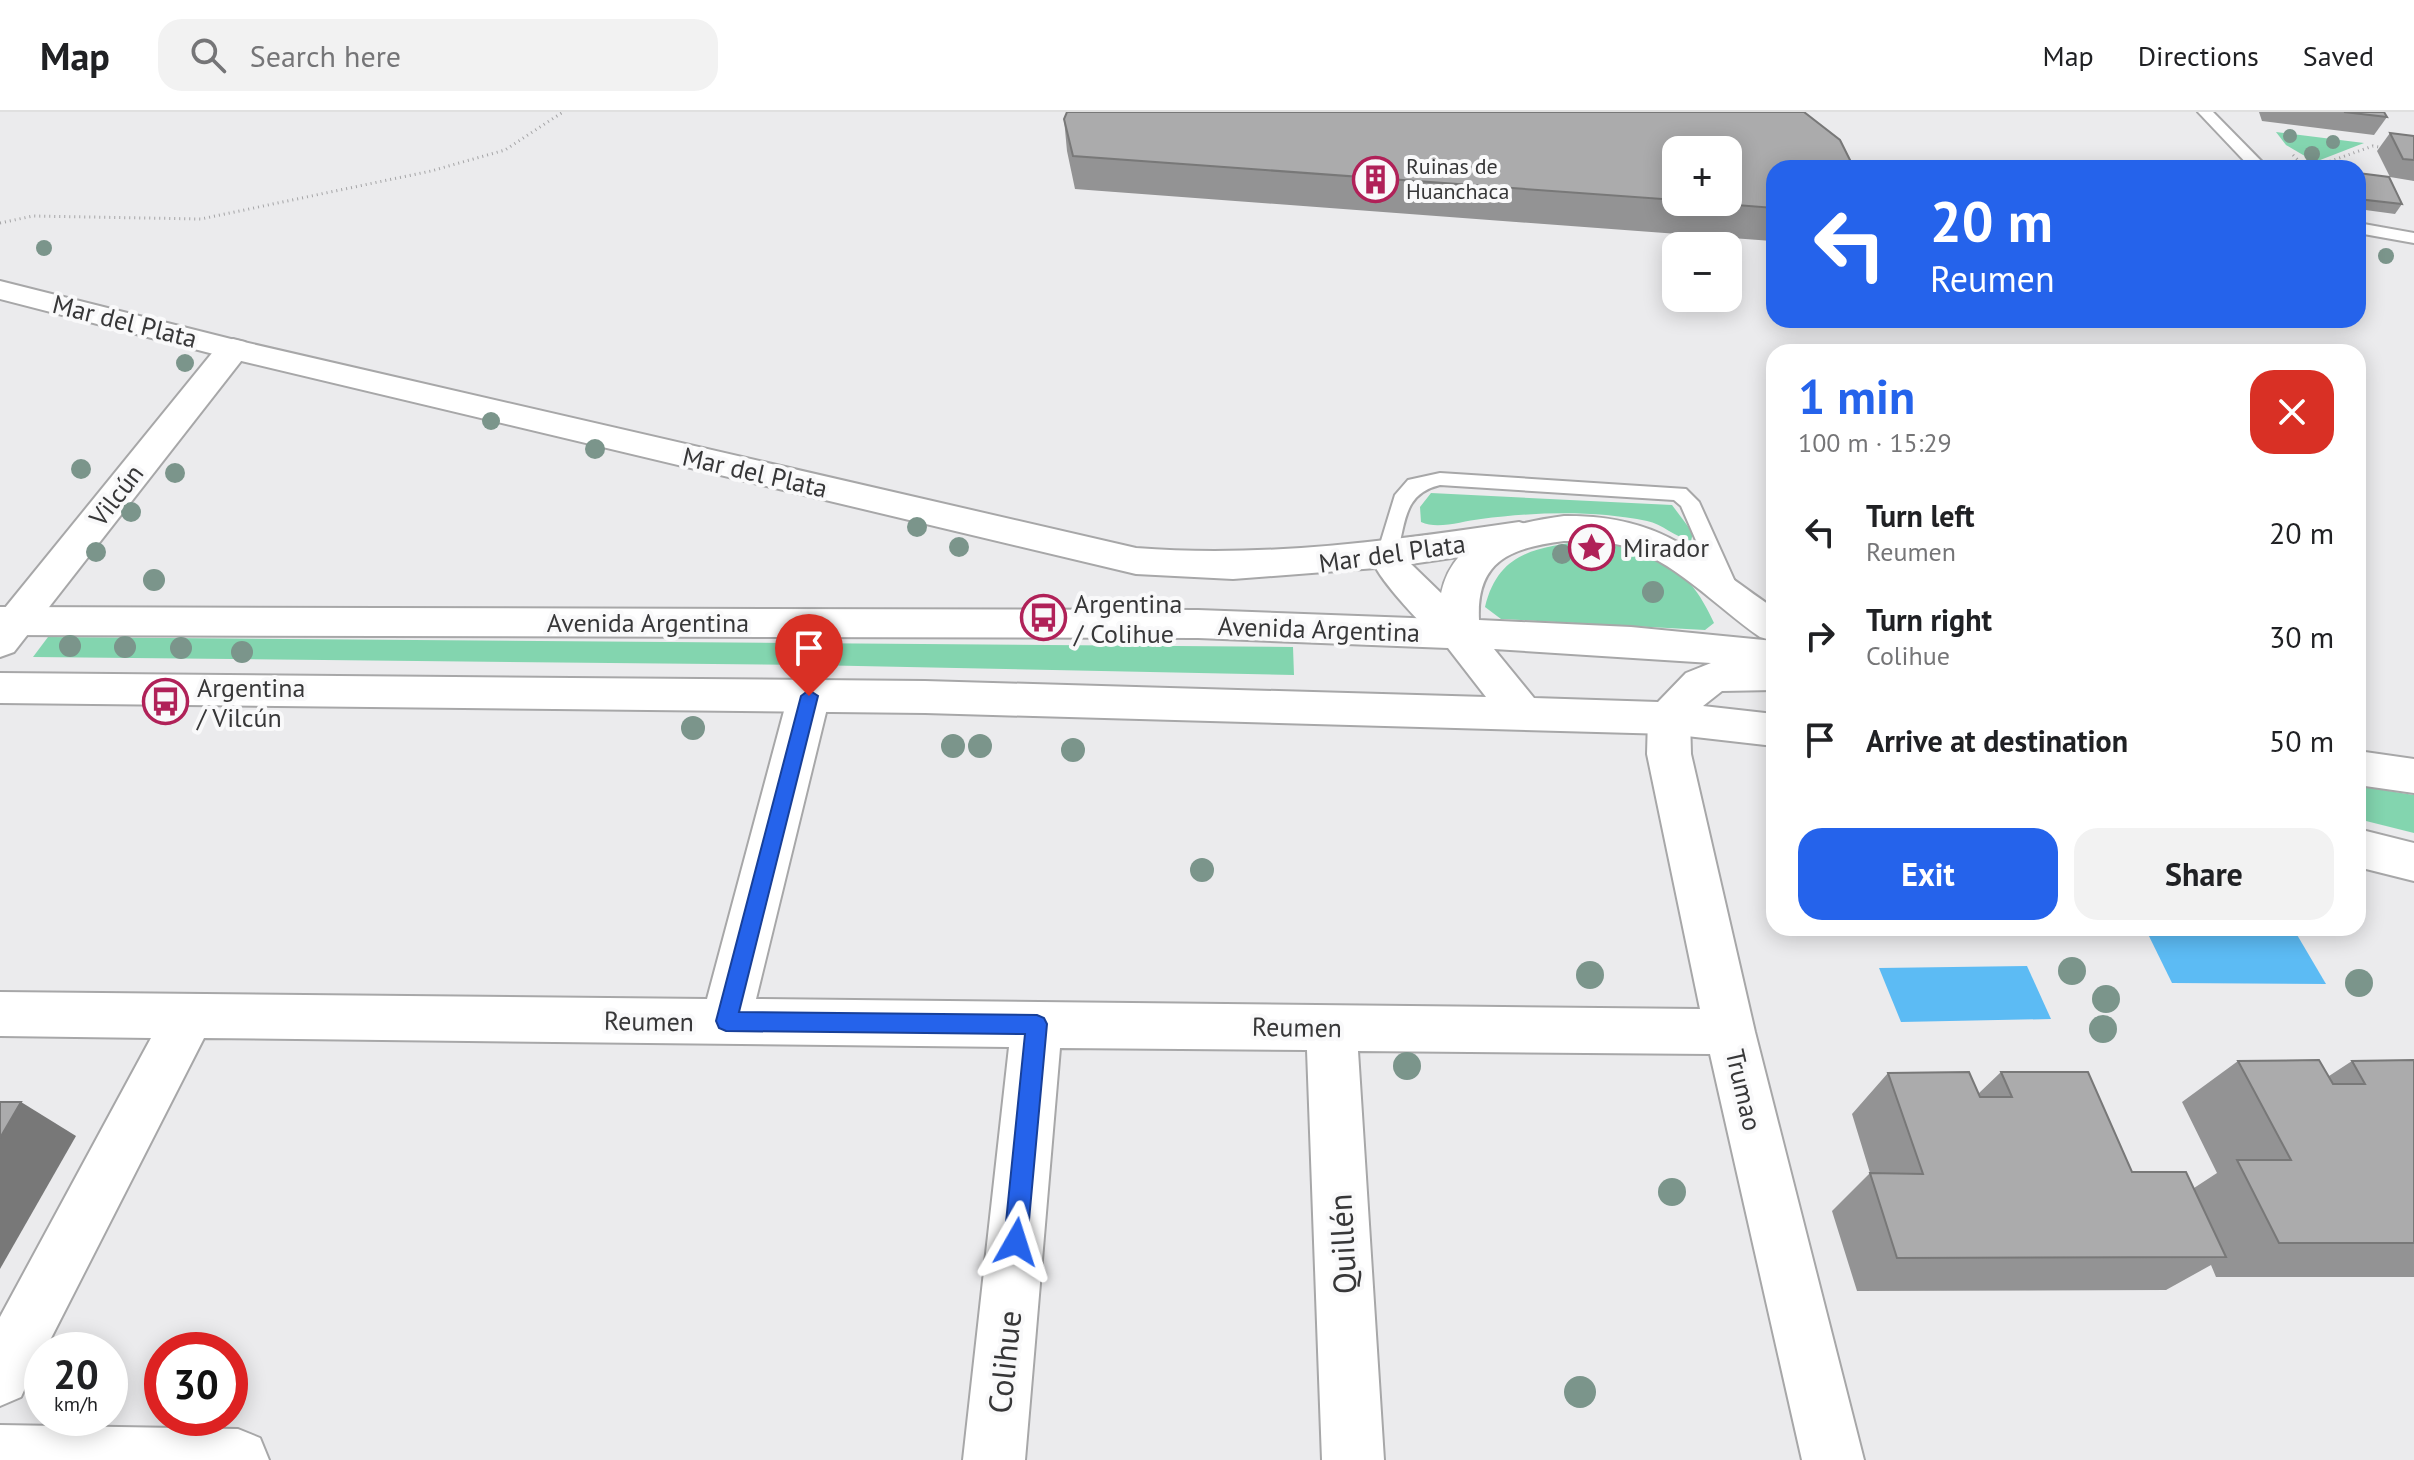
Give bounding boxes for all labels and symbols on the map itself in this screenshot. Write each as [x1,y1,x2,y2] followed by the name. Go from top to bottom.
[1406,152,1509,205] place label: Ruinas de Huanchaca
[1351,155,1399,203] building icon: Ruinas de Huanchaca
[49,287,201,355] street label: Mar del Plata
[679,439,831,505] street label: Mar del Plata
[81,458,150,533] street label: Vilcún
[1568,523,1616,571] place icon: Mirador
[1317,526,1467,580] street label: Mar del Plata
[1623,531,1709,564] place label: Mirador
[1073,587,1182,650] place label: Argentina / Colihue
[1019,594,1067,642] bus stop icon: Argentina / Colihue
[547,606,749,639] street label: Avenida Argentina
[1217,609,1421,649] street label: Avenida Argentina
[775,614,843,696] pin
[196,671,305,734] place label: Argentina / Vilcún
[142,678,190,726] bus stop icon: Argentina / Vilcún
[604,1004,694,1038] street label: Reumen
[1252,1010,1342,1044] street label: Reumen
[1719,1046,1769,1134] street label: Trumao
[1318,1193,1366,1295] street label: Quillén
[974,1200,1058,1284] position arrow
[978,1308,1030,1416] street label: Colihue
[144,1332,248,1436] speed limit sign: 30

